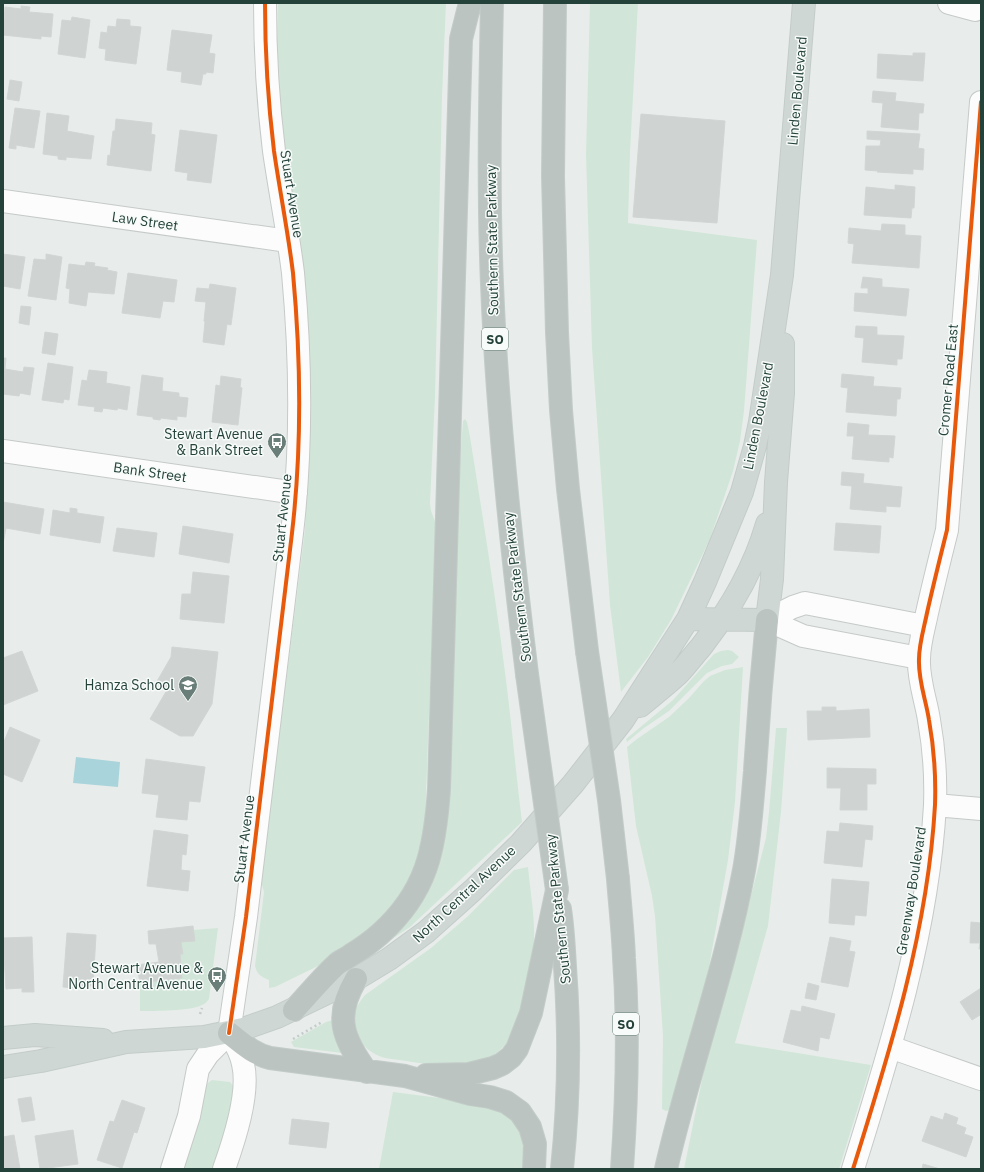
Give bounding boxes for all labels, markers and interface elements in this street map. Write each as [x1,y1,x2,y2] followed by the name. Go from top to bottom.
[783,36,811,146] street label: Linden Boulevard
[276,149,308,239] street label: Stuart Avenue
[482,165,502,315] street label: Southern State Parkway
[111,207,179,235] street label: Law Street
[934,323,962,437] street label: Cromer Road East
[482,328,508,350] road number: SO
[739,361,777,471] street label: Linden Boulevard
[164,425,263,459] place label: Stewart Avenue & Bank Street
[266,431,288,459] bus stop icon: Stewart Avenue & Bank Street
[112,458,188,486] street label: Bank Street
[268,473,296,563] street label: Stuart Avenue
[499,511,535,663] street label: Southern State Parkway
[177,674,199,702] school or university icon: Hamza School
[85,676,174,694] place label: Hamza School
[230,794,258,884] street label: Stuart Avenue
[892,825,930,957] street label: Greenway Boulevard
[541,833,575,985] street label: Southern State Parkway
[409,841,520,947] street label: North Central Avenue
[68,959,203,993] place label: Stewart Avenue & North Central Avenue
[206,965,228,993] bus stop icon: Stewart Avenue & North Central Avenue
[613,1013,639,1035] road number: SO

